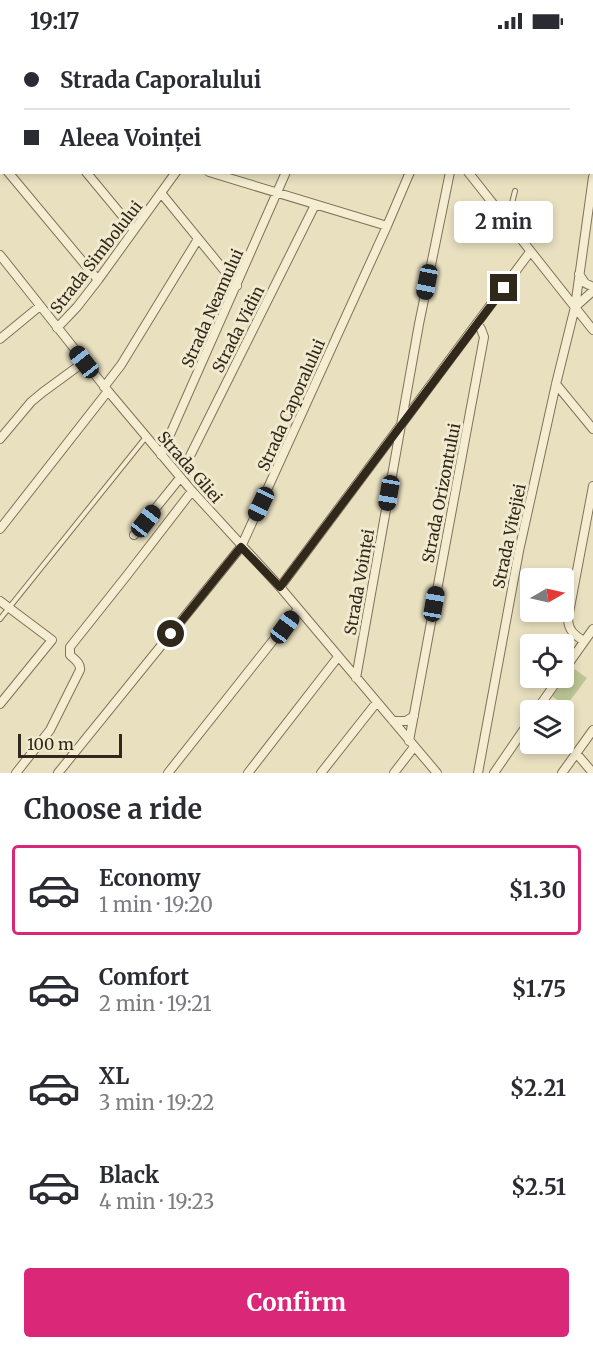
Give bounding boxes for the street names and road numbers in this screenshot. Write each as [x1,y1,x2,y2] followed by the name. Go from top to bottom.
[46,197,146,317] street label: Strada Simbolului
[177,245,247,371] street label: Strada Neamului
[208,282,269,376] street label: Strada Vidin
[253,336,329,474] street label: Strada Caporalului
[418,421,464,565] street label: Strada Orizontului
[153,427,227,507] street label: Strada Gliei
[488,482,530,590] street label: Strada Vitejiei
[340,527,379,637] street label: Strada Voinței

